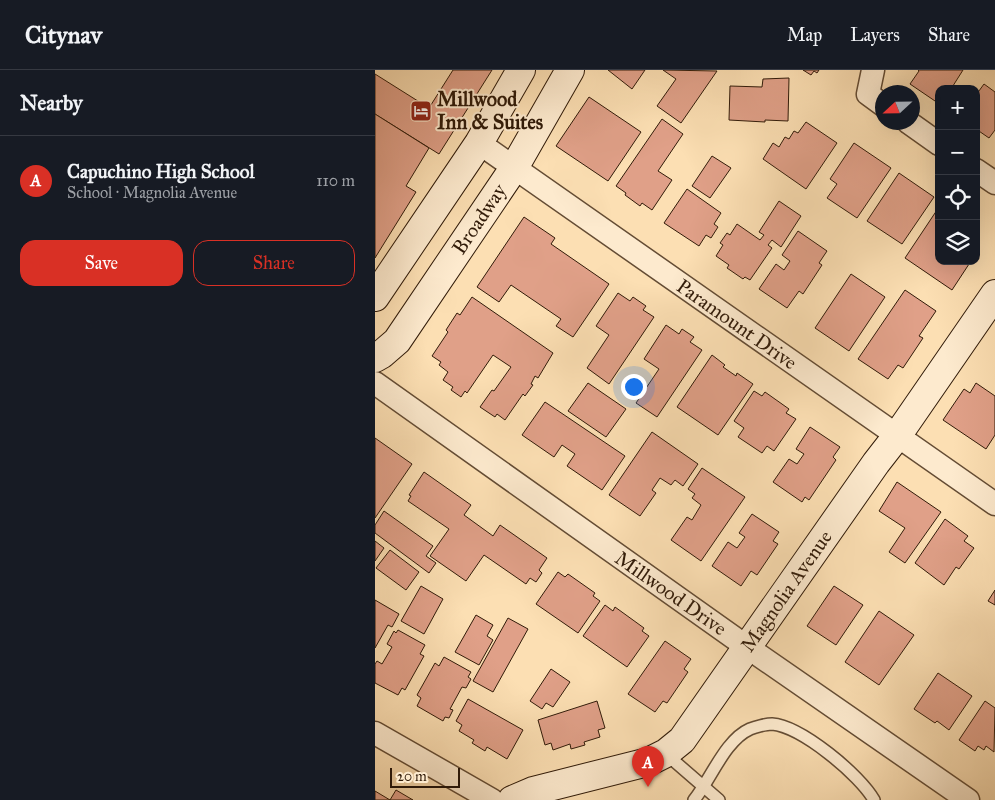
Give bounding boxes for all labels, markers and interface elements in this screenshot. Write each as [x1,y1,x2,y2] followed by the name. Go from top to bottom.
[25,20,102,50] text: Citynav
[787,24,822,46] text: Map
[850,24,900,46] text: Layers
[928,24,970,46] text: Share
[875,85,920,130] north arrow
[935,85,980,265] map controls
[935,85,980,130] button: +
[437,87,544,134] place label: Millwood Inn & Suites
[20,90,83,116] text: Nearby
[409,99,433,123] hotel icon: Millwood Inn & Suites
[935,130,980,175] button: −
[67,160,255,183] text: Capuchino High School
[31,171,41,190] text: A
[316,171,355,190] text: 110 m
[935,175,980,220] button: locate
[447,179,512,259] street label: Broadway
[67,183,237,202] text: School · Magnolia Avenue
[935,220,980,265] button: layers
[20,240,183,286] button: Save
[193,240,355,286] button: Share
[672,274,802,374] street label: Paramount Drive
[621,374,647,400] your location
[735,526,838,657] street label: Magnolia Avenue
[611,546,731,640] street label: Millwood Drive
[632,746,664,787] pin: A
[390,765,460,788] scale bar
[397,768,427,785] text: 20 m

